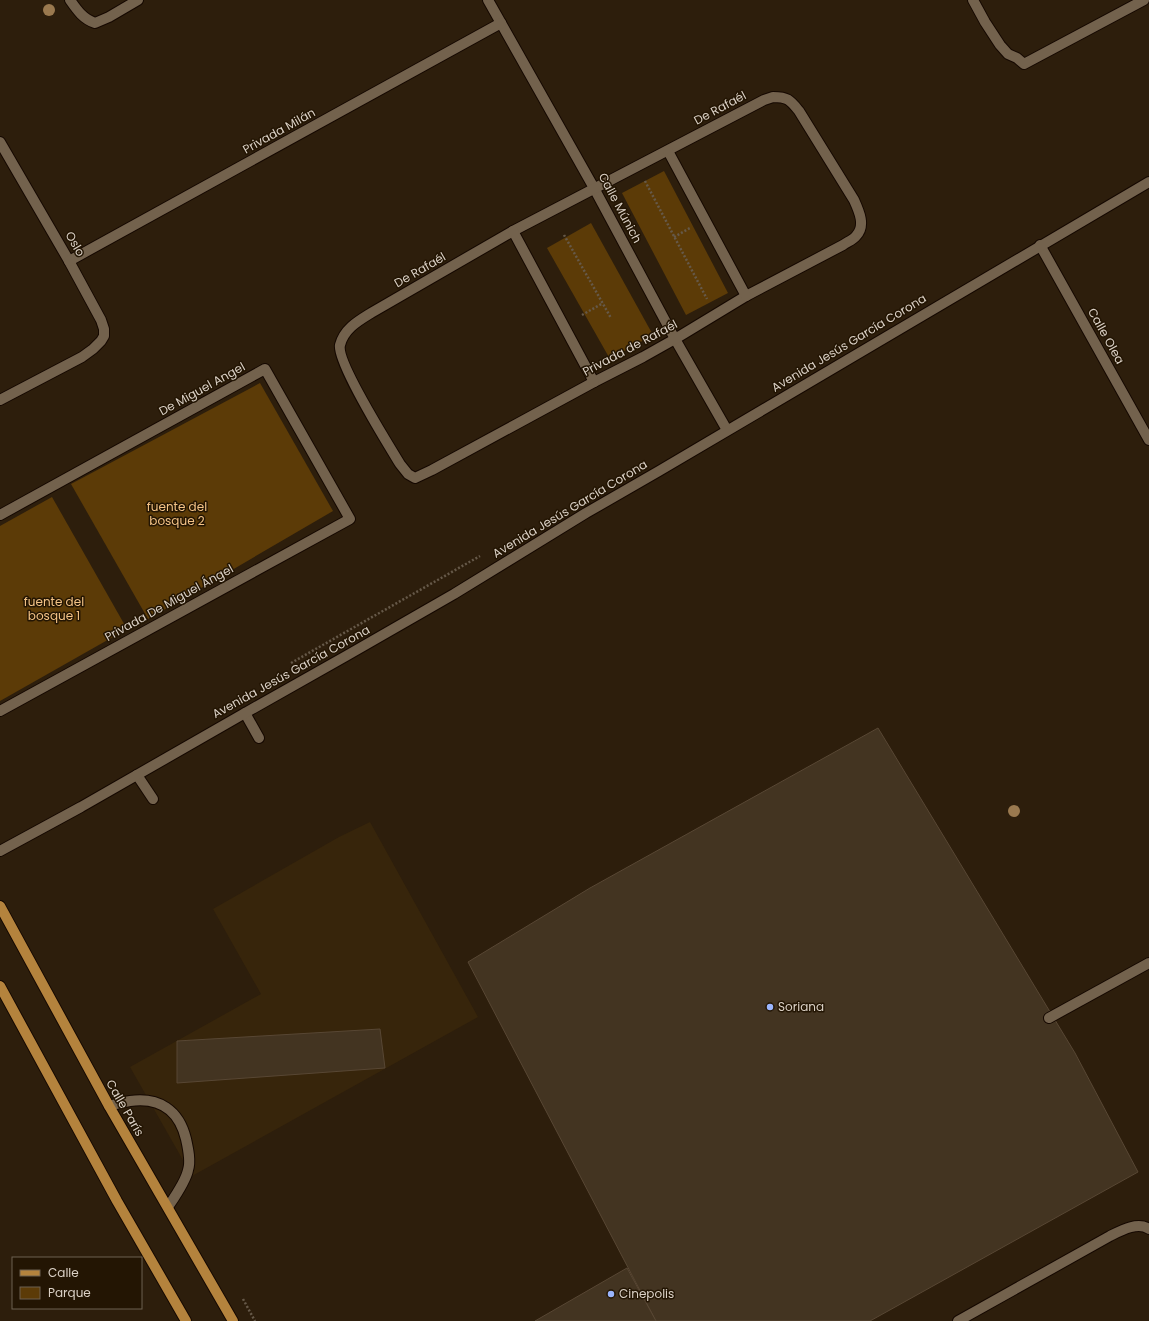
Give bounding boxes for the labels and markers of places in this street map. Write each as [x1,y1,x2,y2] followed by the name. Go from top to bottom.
[778,998,824,1015] place label: Soriana
[765,1002,775,1012] marker: Soriana
[619,1285,674,1302] place label: Cinepolis
[606,1289,616,1299] marker: Cinepolis

